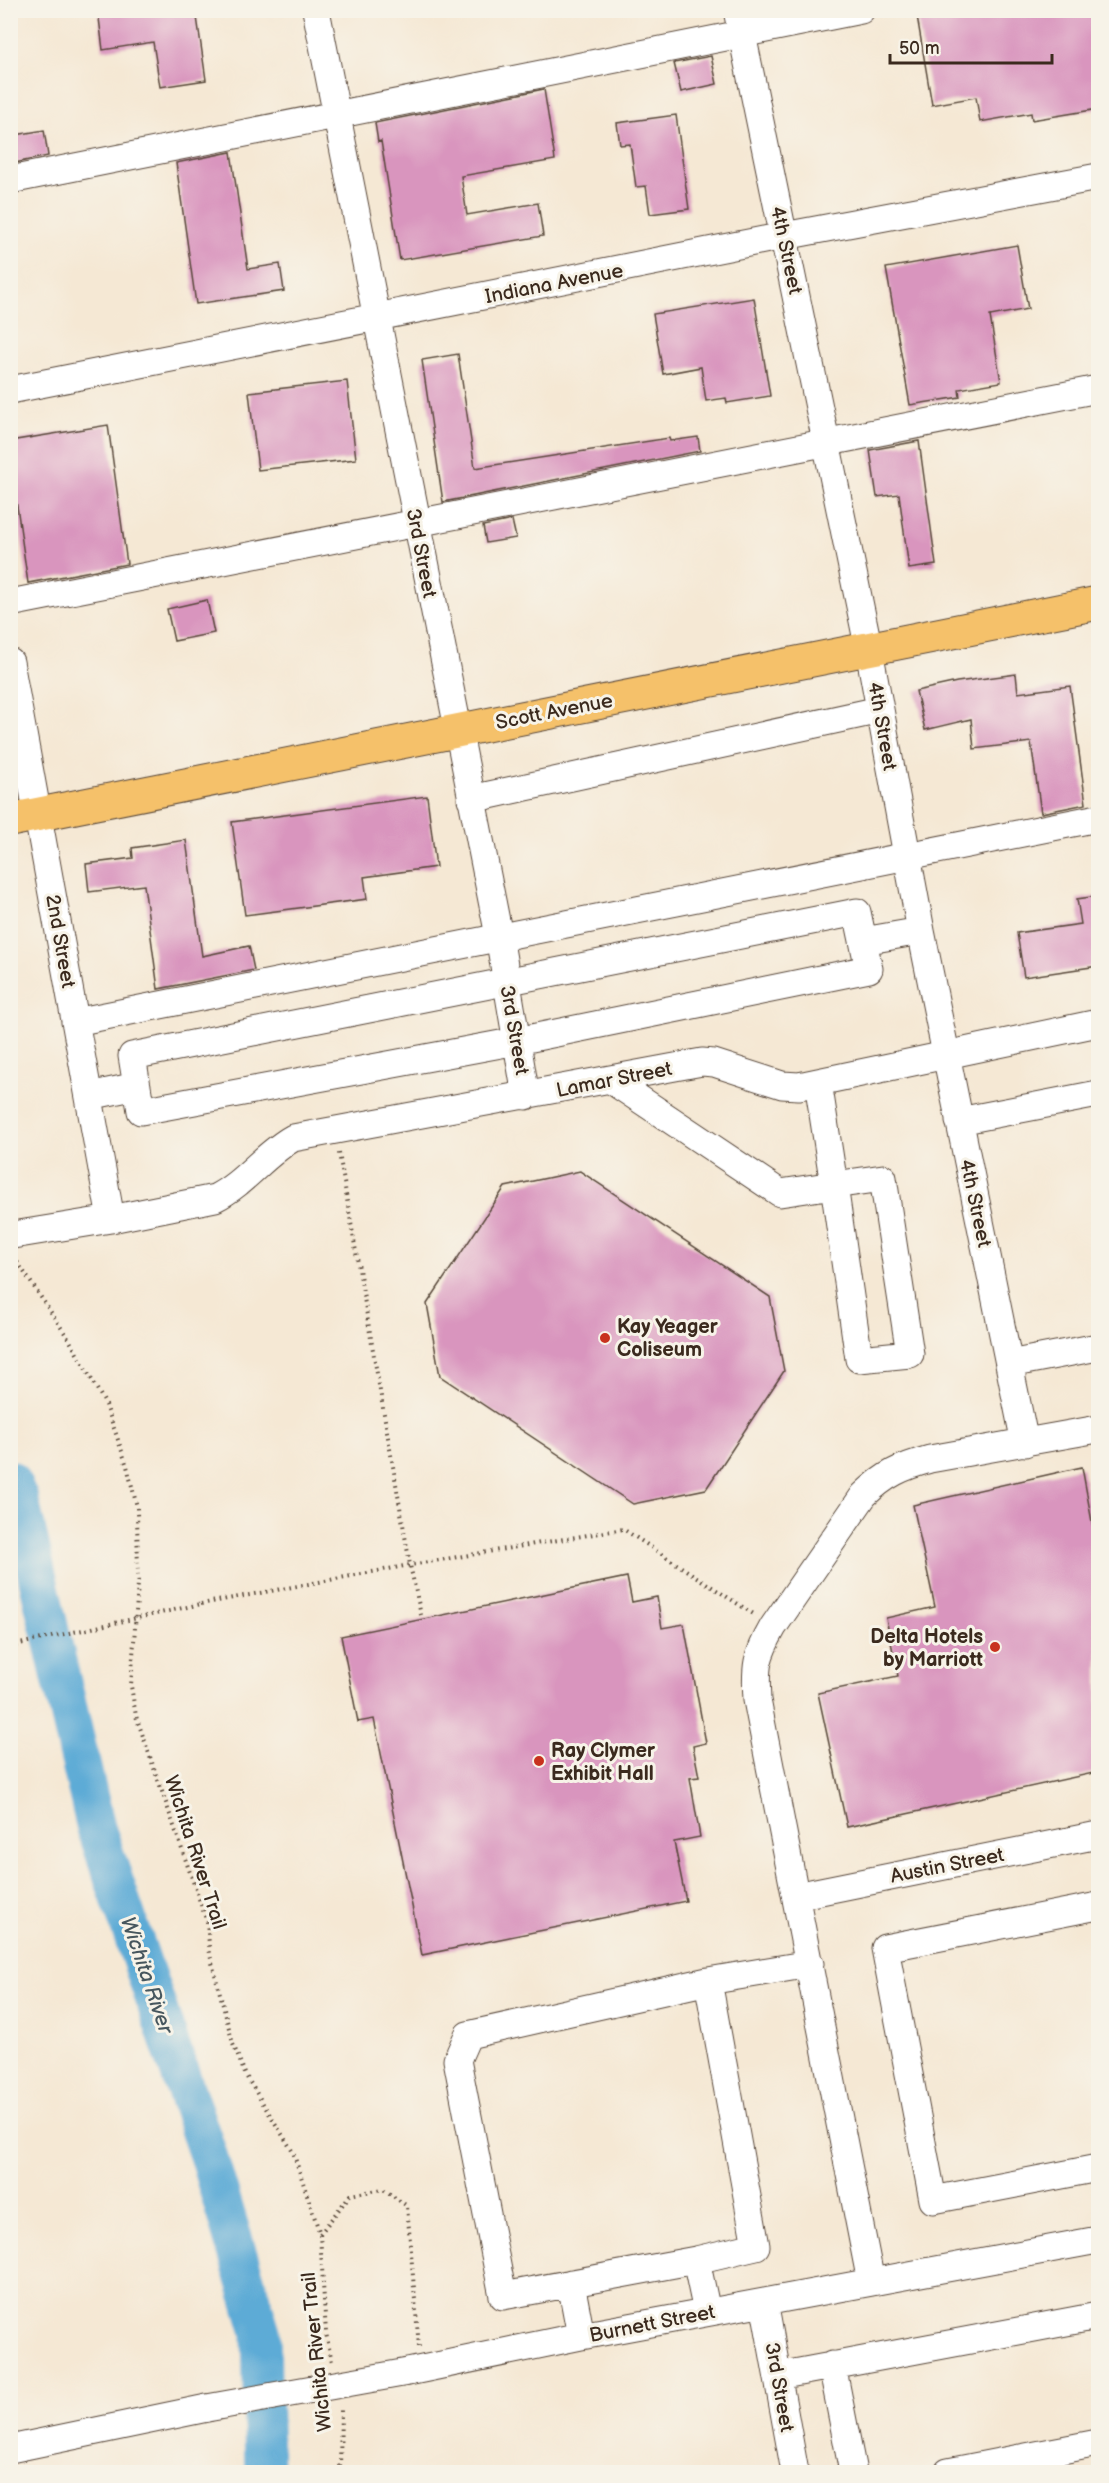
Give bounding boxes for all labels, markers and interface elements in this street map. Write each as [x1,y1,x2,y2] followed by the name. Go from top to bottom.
[890,27,1052,65] scale bar
[899,38,940,59] text: 50 m
[765,204,807,296] street label: 4th Street
[483,259,625,309] street label: Indiana Avenue
[401,506,441,600] street label: 3rd Street
[862,680,902,772] street label: 4th Street
[494,689,615,735] street label: Scott Avenue
[40,893,80,990] street label: 2nd Street
[494,984,534,1077] street label: 3rd Street
[554,1057,674,1103] street label: Lamar Street
[954,1157,996,1249] street label: 4th Street
[617,1315,719,1362] place label: Kay Yeager Coliseum
[598,1331,612,1345] marker: Kay Yeager Coliseum
[870,1625,983,1672] place label: Delta Hotels by Marriott
[988,1640,1002,1654] marker: Delta Hotels by Marriott
[551,1739,656,1786] place label: Ray Clymer Exhibit Hall
[532,1754,546,1768] marker: Ray Clymer Exhibit Hall
[159,1772,231,1932] street label: Wichita River Trail
[888,1843,1006,1889] street label: Austin Street
[115,1913,179,2038] water label: Wichita River
[297,2271,337,2433] street label: Wichita River Trail
[587,2300,717,2348] street label: Burnett Street
[759,2341,799,2434] street label: 3rd Street

